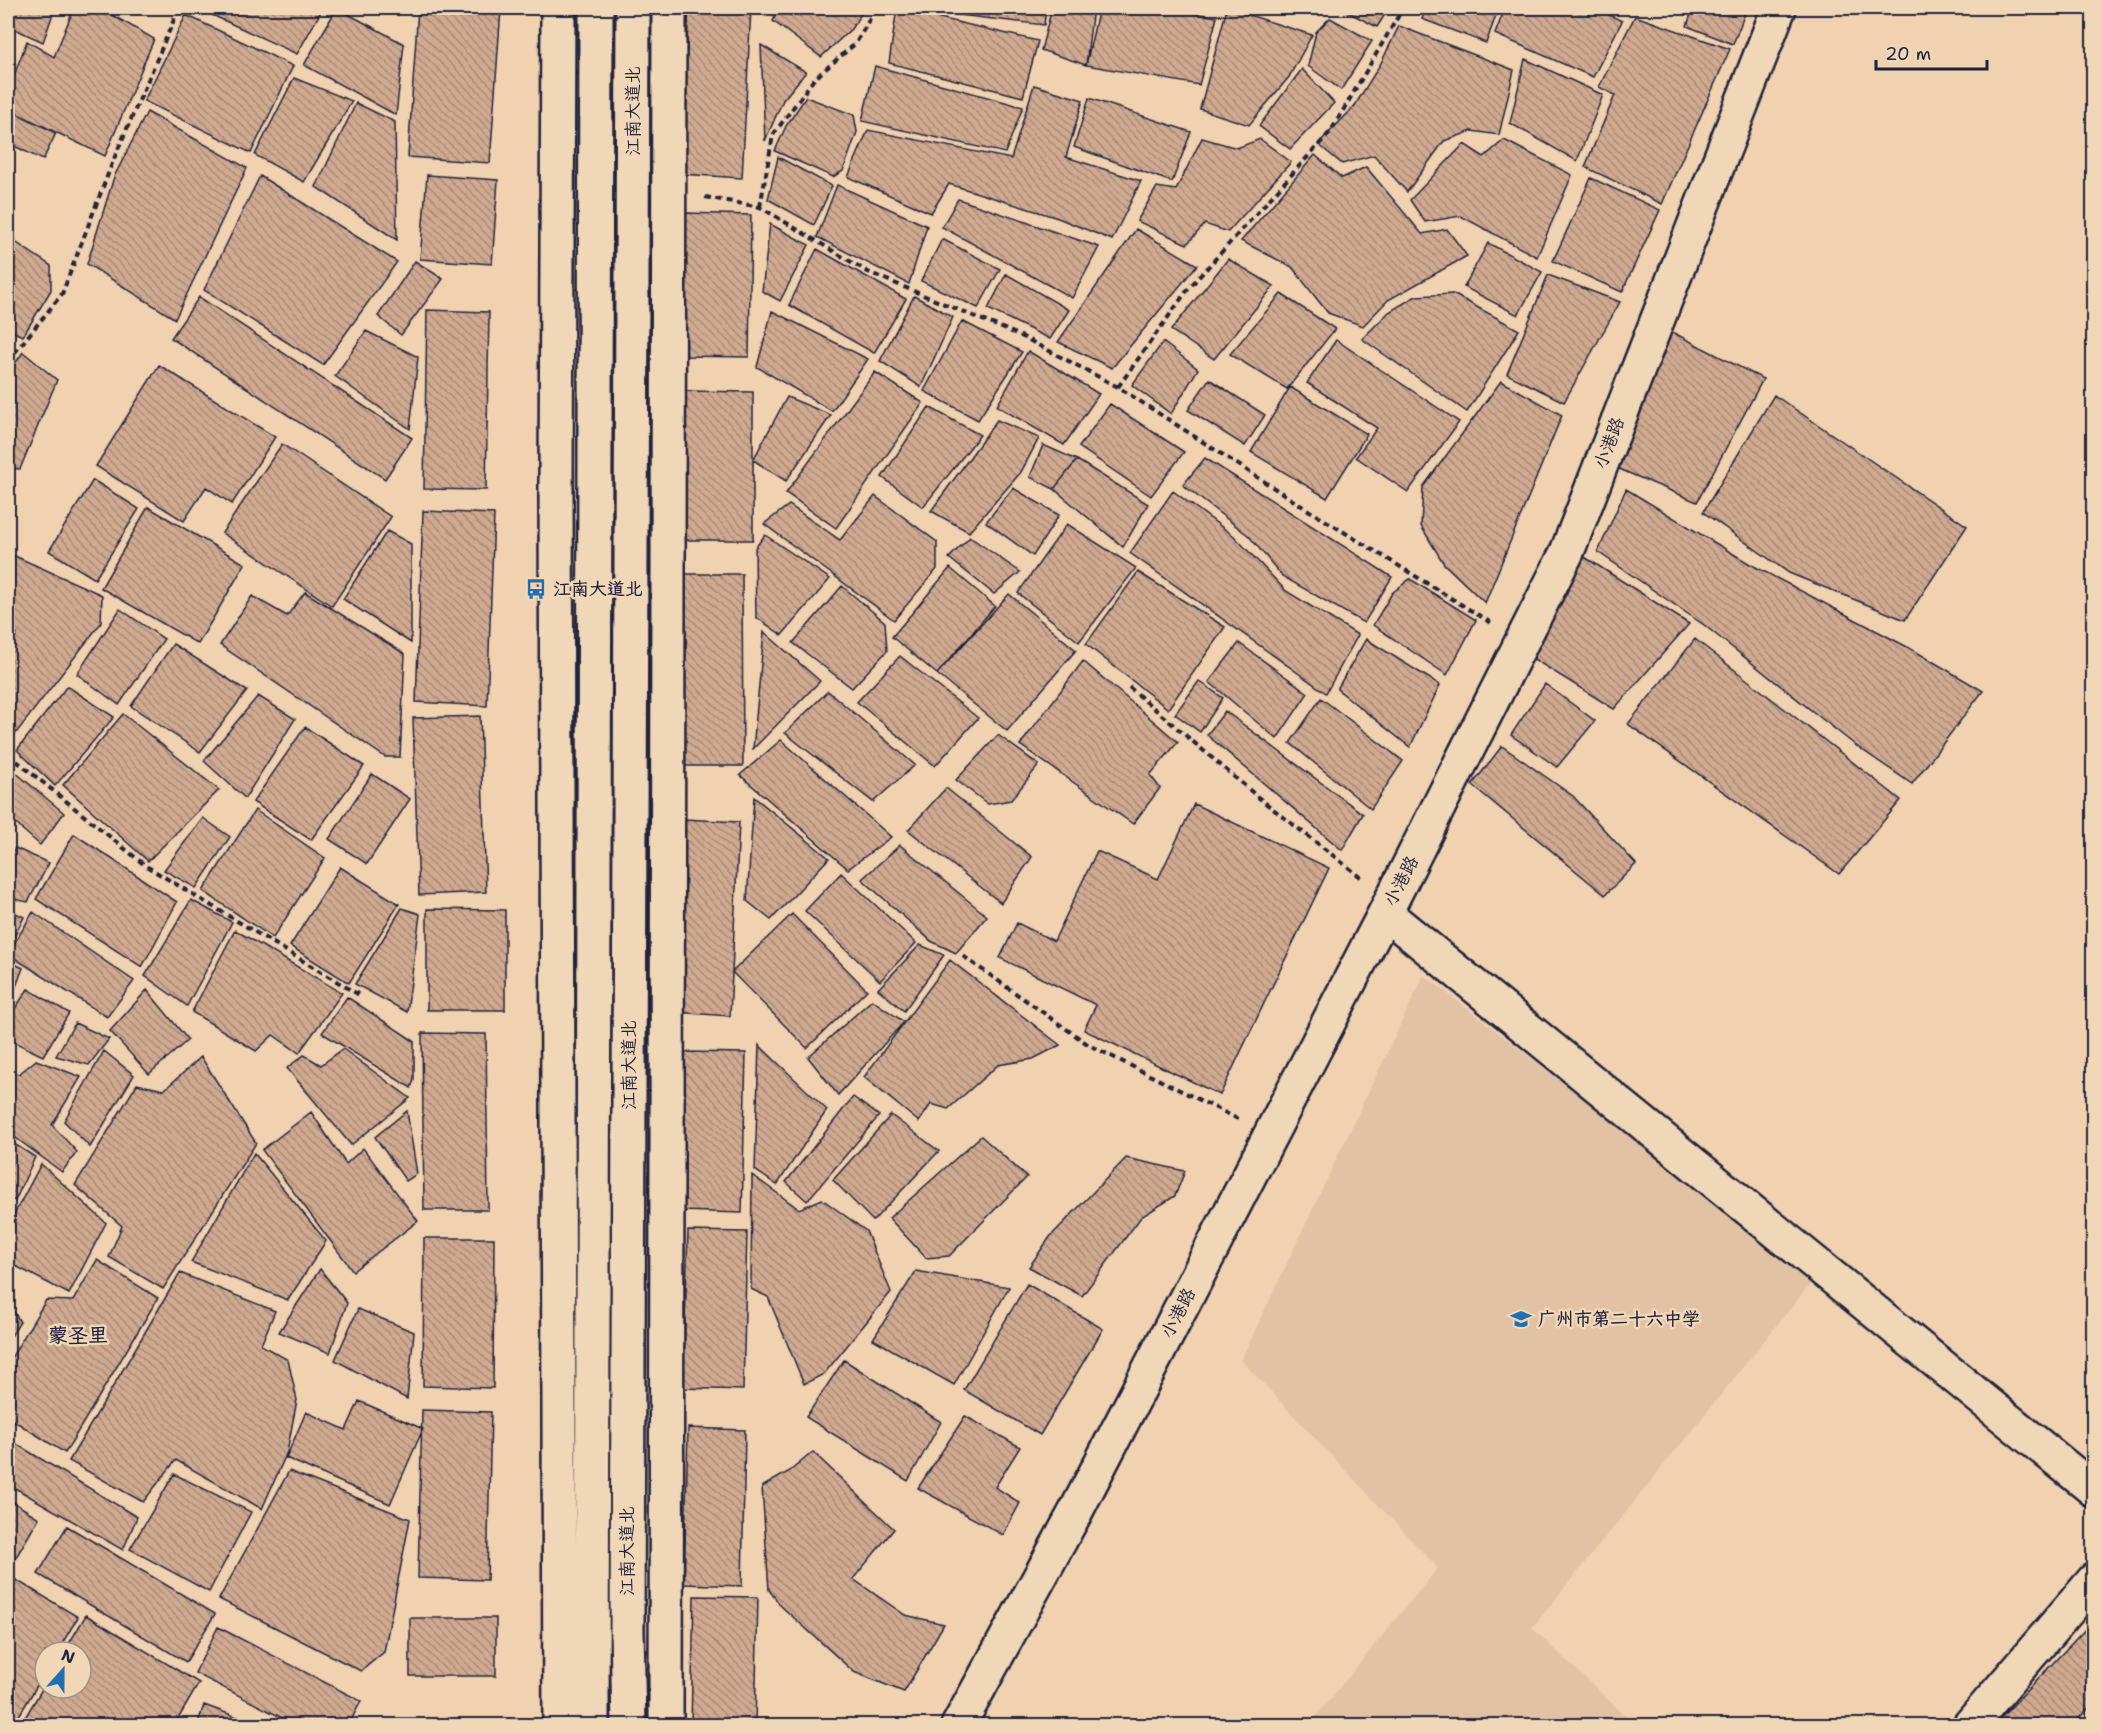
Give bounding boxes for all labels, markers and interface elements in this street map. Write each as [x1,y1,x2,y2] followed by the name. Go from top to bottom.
[1876,33,1987,71] scale bar
[1885,42,1931,66] text: 20 m
[621,66,645,156] street label: 江南大道北
[1588,413,1630,473] street label: 小港路
[524,577,548,601] bus stop icon: 江南大道北
[553,577,643,601] place label: 江南大道北
[1378,851,1424,911] street label: 小港路
[617,1020,641,1110] street label: 江南大道北
[1155,1283,1201,1343] street label: 小港路
[1509,1307,1533,1331] school or university icon: 广州市第二十六中学
[1538,1307,1700,1331] place label: 广州市第二十六中学
[48,1322,108,1348] district label: 蒙圣里
[615,1506,639,1596] street label: 江南大道北
[33,1640,93,1700] north arrow
[59,1644,78,1669] text: N

